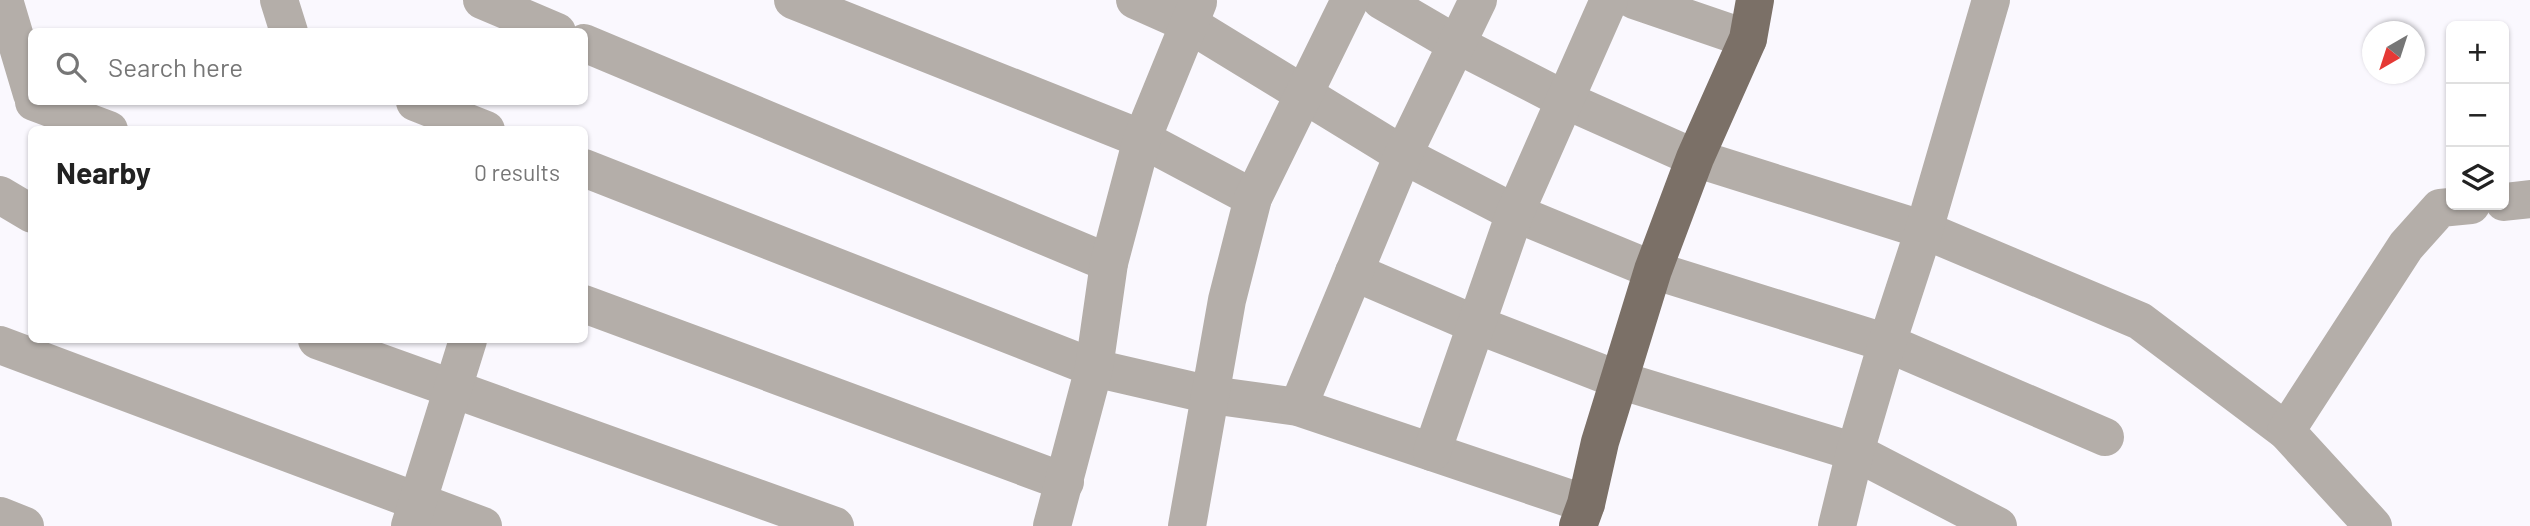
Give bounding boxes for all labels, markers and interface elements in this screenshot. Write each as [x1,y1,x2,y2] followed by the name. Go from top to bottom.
[2362,21,2425,84] north arrow
[2446,21,2509,210] map controls
[2446,21,2509,84] button: +
[28,28,588,105] search box
[52,48,90,86] icon: search
[108,51,243,82] text: Search here
[2446,84,2509,147] button: −
[2446,147,2509,210] button: layers
[56,154,151,190] text: Nearby
[474,158,560,186] text: 0 results

